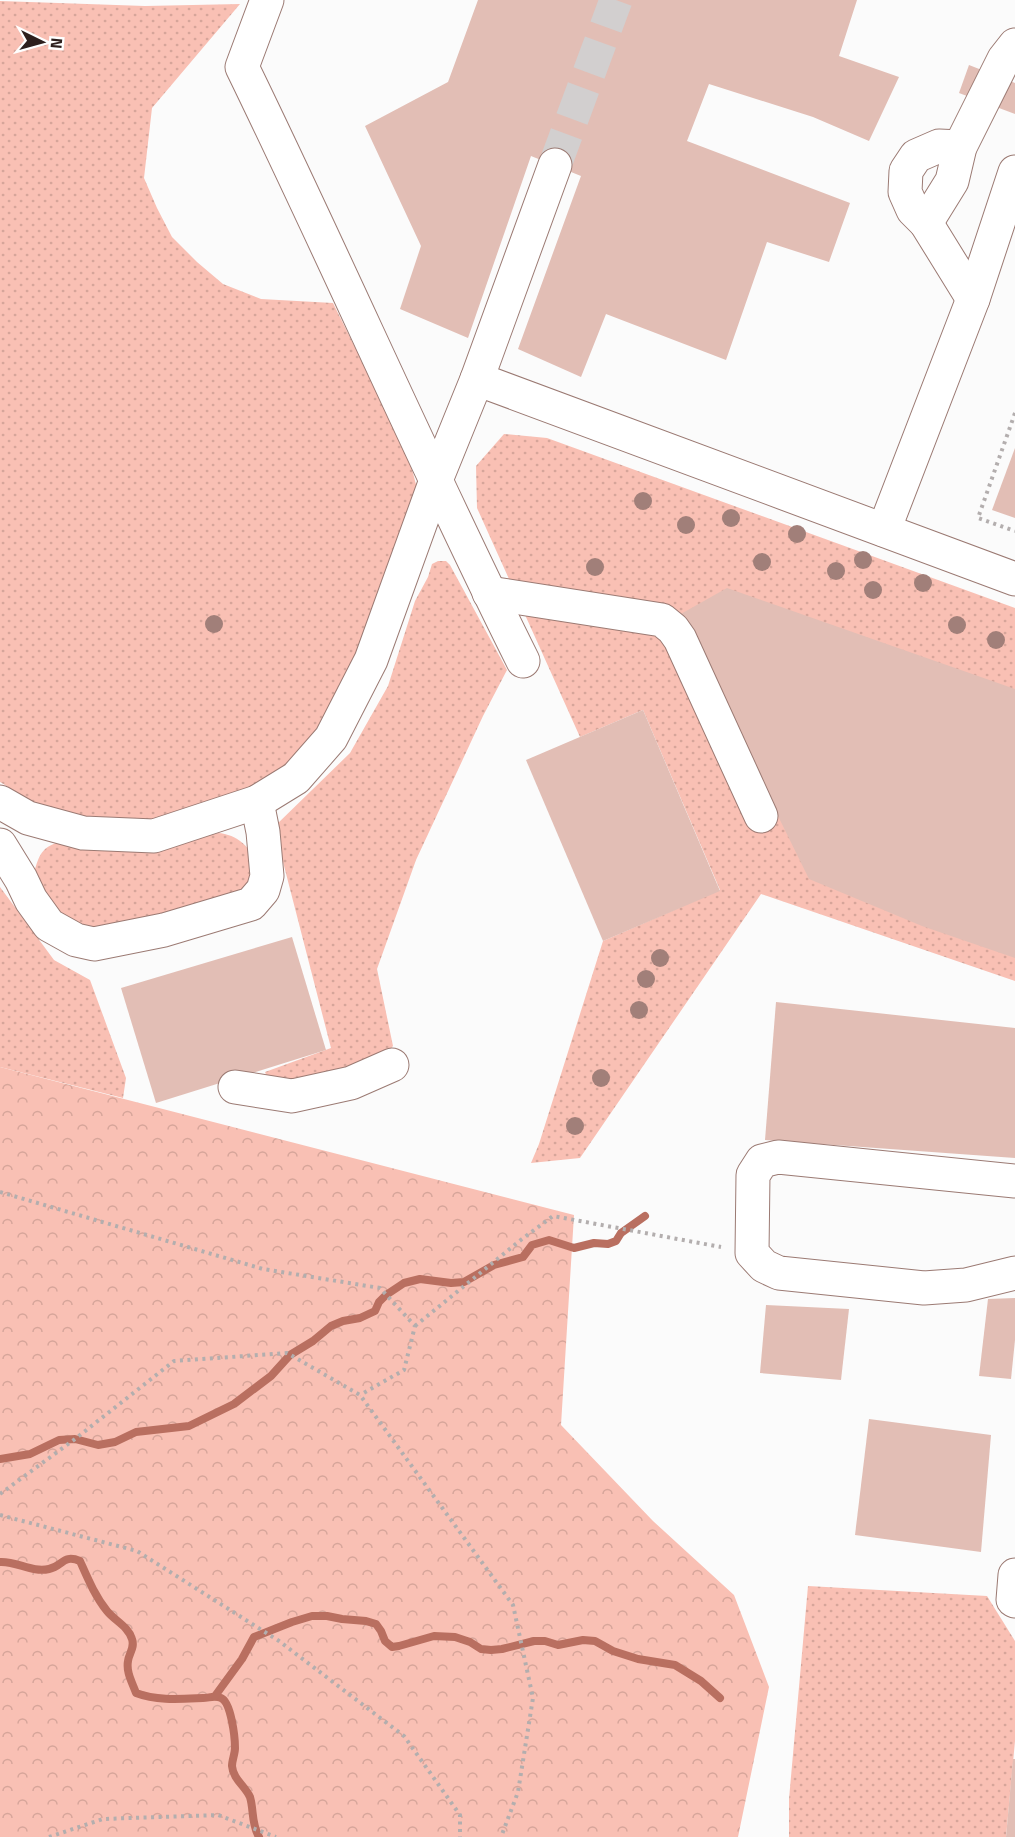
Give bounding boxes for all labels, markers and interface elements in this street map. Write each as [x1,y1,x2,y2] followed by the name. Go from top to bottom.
[12,12,72,72] north arrow
[45,37,69,50] text: N

